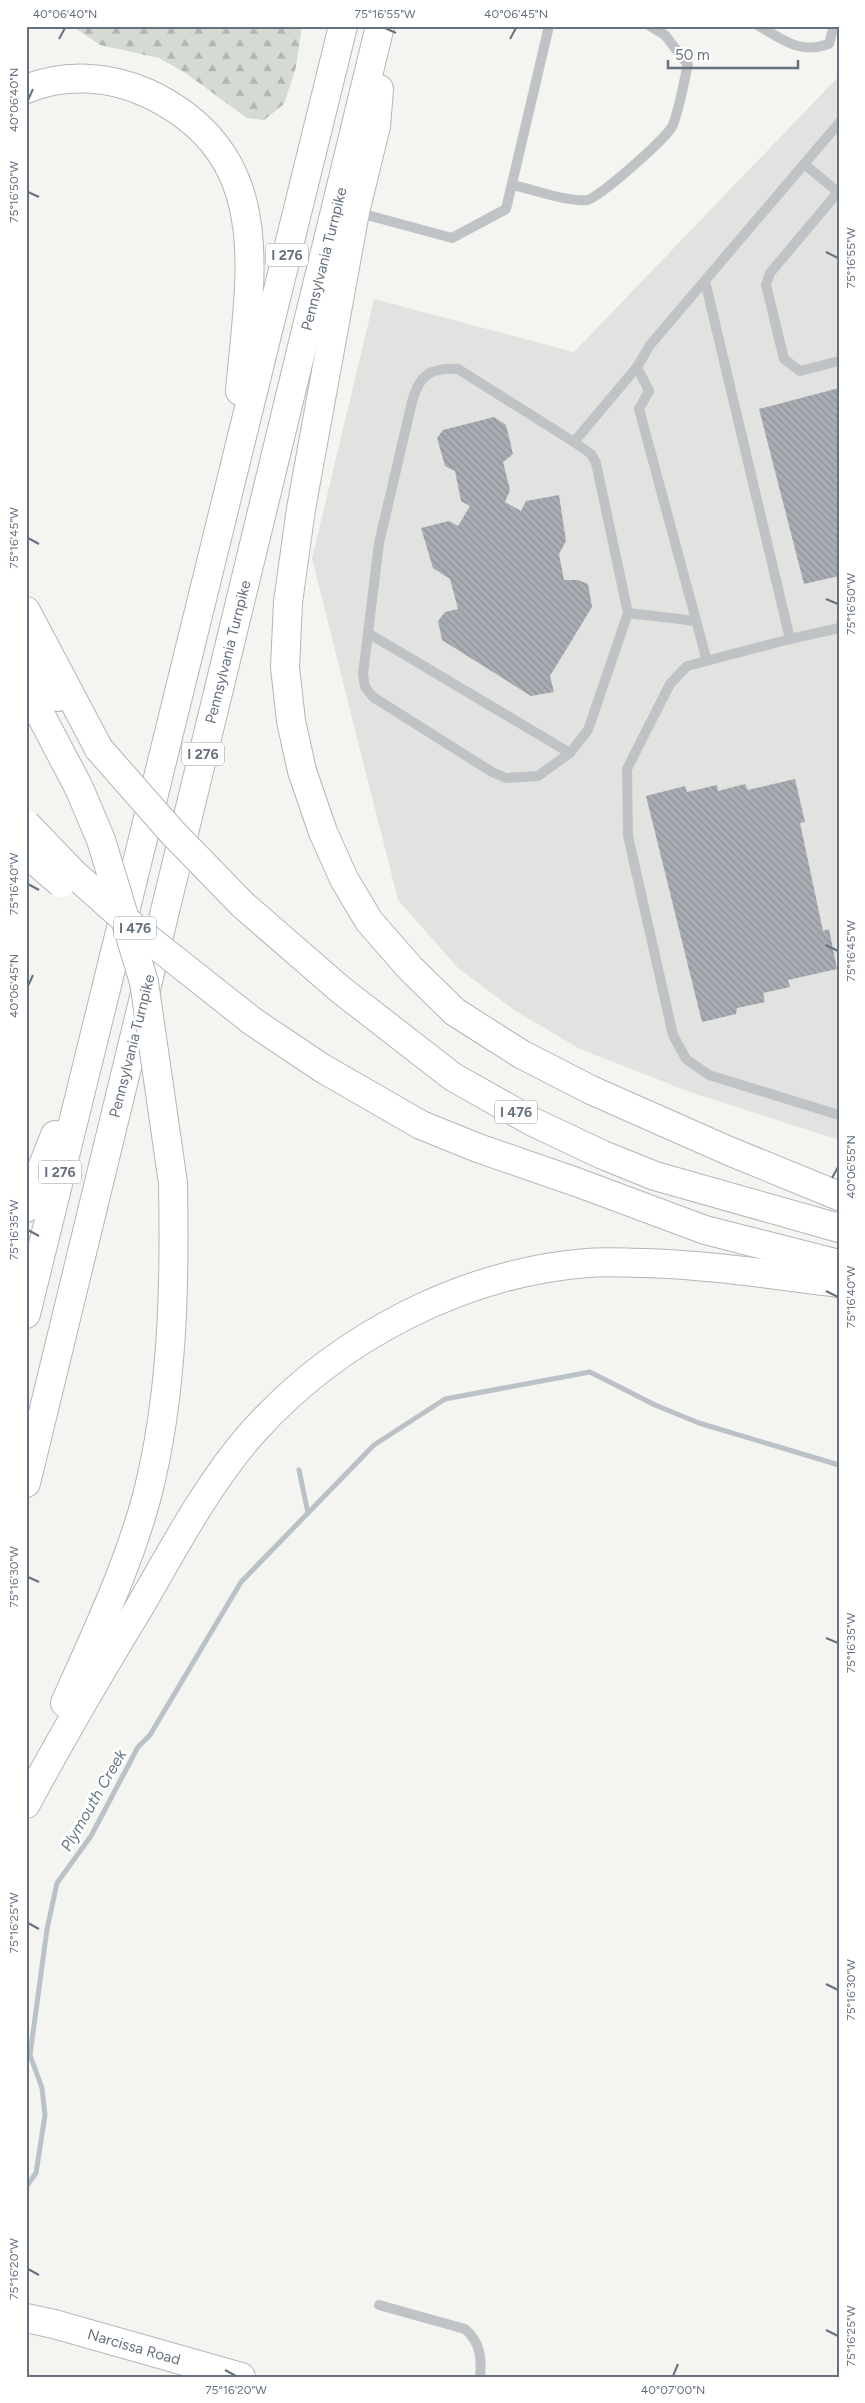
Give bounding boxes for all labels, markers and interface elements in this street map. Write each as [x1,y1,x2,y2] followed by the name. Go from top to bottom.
[33,7,97,21] text: 40°06'40"N
[354,7,416,21] text: 75°16'55"W
[484,7,548,21] text: 40°06'45"N
[668,38,798,70] scale bar
[675,46,710,64] text: 50 m
[7,68,21,132] text: 40°06'40"N
[7,161,21,223] text: 75°16'50"W
[297,185,351,333] street label: Pennsylvania Turnpike
[844,227,858,289] text: 75°16'55"W
[266,244,308,266] road number: I 276
[7,507,21,569] text: 75°16'45"W
[844,573,858,635] text: 75°16'50"W
[201,578,255,726] street label: Pennsylvania Turnpike
[182,742,224,766] road number: I 276
[7,852,21,915] text: 75°16'40"W
[114,916,156,940] road number: I 476
[844,920,858,982] text: 75°16'45"W
[7,954,21,1018] text: 40°06'45"N
[105,972,159,1120] street label: Pennsylvania Turnpike
[495,1100,537,1124] road number: I 476
[844,1135,858,1199] text: 40°06'55"N
[39,1160,81,1184] road number: I 276
[7,1199,21,1260] text: 75°16'35"W
[844,1265,858,1328] text: 75°16'40"W
[7,1546,21,1608] text: 75°16'30"W
[844,1612,858,1673] text: 75°16'35"W
[57,1745,131,1855] water label: Plymouth Creek
[7,1892,21,1953] text: 75°16'25"W
[844,1959,858,2021] text: 75°16'30"W
[7,2238,21,2300] text: 75°16'20"W
[844,2305,858,2366] text: 75°16'25"W
[85,2325,183,2369] street label: Narcissa Road
[205,2383,267,2397] text: 75°16'20"W
[641,2383,705,2397] text: 40°07'00"N

